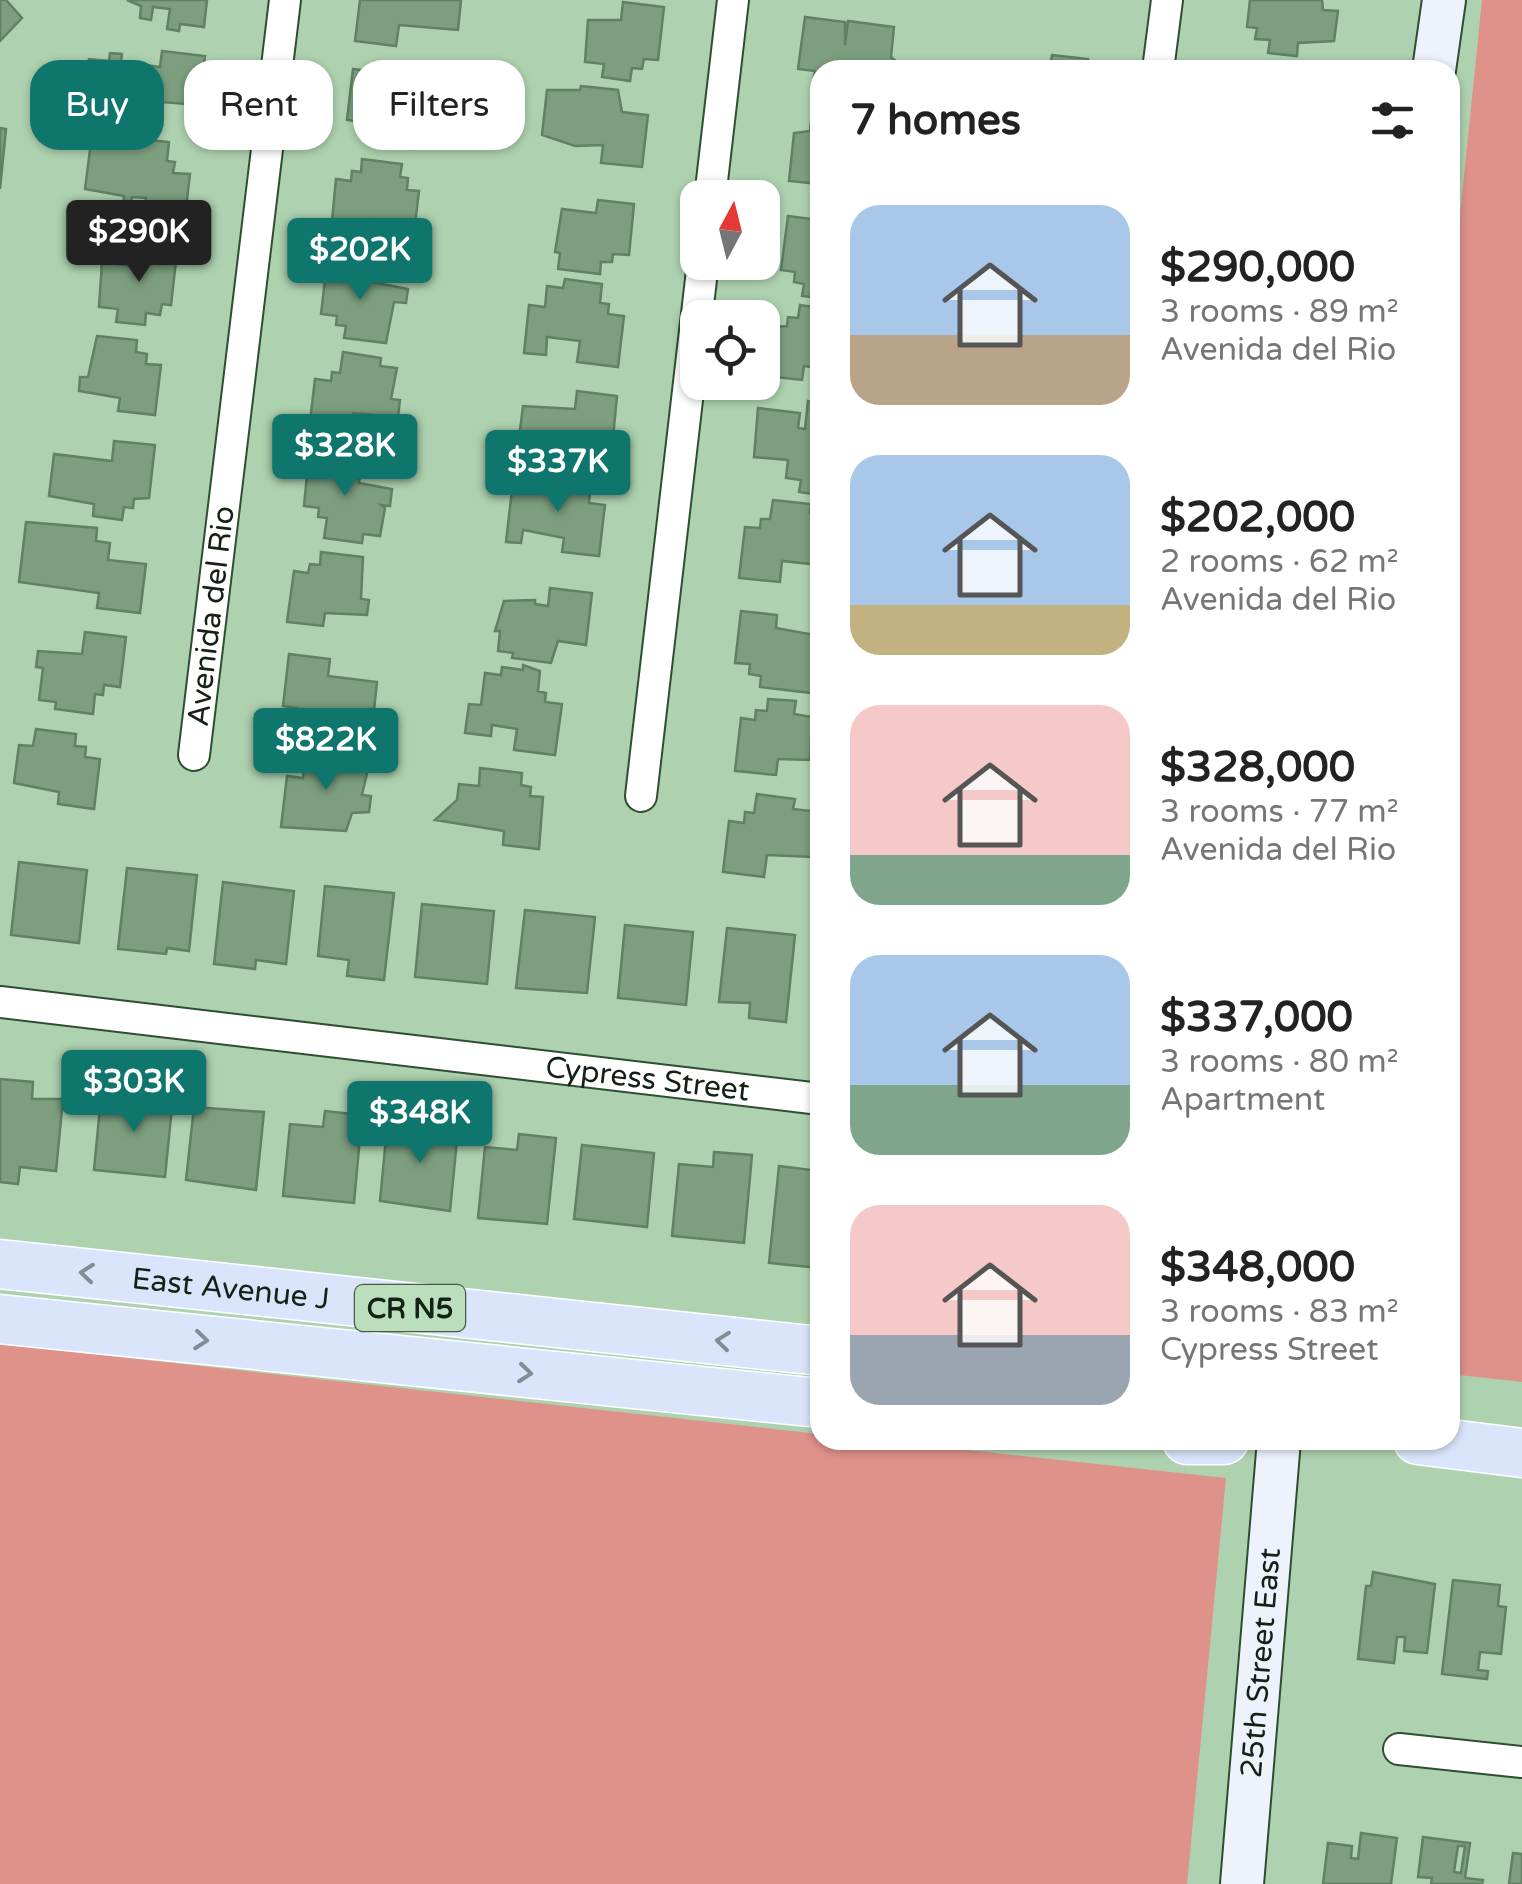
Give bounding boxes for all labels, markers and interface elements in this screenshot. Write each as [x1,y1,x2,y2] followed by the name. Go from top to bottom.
[30,60,164,150] chip: Buy
[184,60,333,150] chip: Rent
[353,60,525,150] chip: Filters
[1365,93,1420,148] icon: filters
[850,95,1021,146] text: 7 homes
[680,180,780,280] north arrow
[680,180,780,400] map controls
[69,200,209,285] pin: $290K
[88,213,190,251] text: $290K
[290,218,430,303] pin: $202K
[309,231,411,269] text: $202K
[1160,242,1355,293] text: $290,000
[930,245,1050,365] icon: home
[1160,293,1399,331] text: 3 rooms · 89 m²
[680,300,780,400] button: locate
[1160,331,1396,369] text: Avenida del Rio
[275,414,415,499] pin: $328K
[294,427,396,465] text: $328K
[488,430,628,515] pin: $337K
[507,443,609,481] text: $337K
[1160,492,1355,543] text: $202,000
[930,495,1050,615] icon: home
[180,504,243,728] street label: Avenida del Rio
[1160,543,1399,581] text: 2 rooms · 62 m²
[1160,581,1396,619] text: Avenida del Rio
[256,708,396,793] pin: $822K
[275,721,377,759] text: $822K
[1160,742,1355,793] text: $328,000
[930,745,1050,865] icon: home
[1160,793,1399,831] text: 3 rooms · 77 m²
[1160,831,1396,869] text: Avenida del Rio
[1160,992,1353,1043] text: $337,000
[930,995,1050,1115] icon: home
[1160,1043,1399,1081] text: 3 rooms · 80 m²
[544,1049,751,1109] street label: Cypress Street
[64,1050,204,1135] pin: $303K
[83,1063,185,1101] text: $303K
[350,1081,490,1166] pin: $348K
[1160,1081,1325,1119] text: Apartment
[369,1094,471,1132] text: $348K
[1160,1242,1355,1293] text: $348,000
[930,1245,1050,1365] icon: home
[130,1260,331,1318] street label: East Avenue J
[78,1263,94,1285] one-way arrow
[355,1285,465,1331] road number: CR N5
[1160,1293,1399,1331] text: 3 rooms · 83 m²
[194,1329,210,1350] one-way arrow
[715,1331,731,1352] one-way arrow
[1160,1331,1378,1369] text: Cypress Street
[517,1361,533,1383] one-way arrow
[1233,1546,1289,1779] street label: 25th Street East

